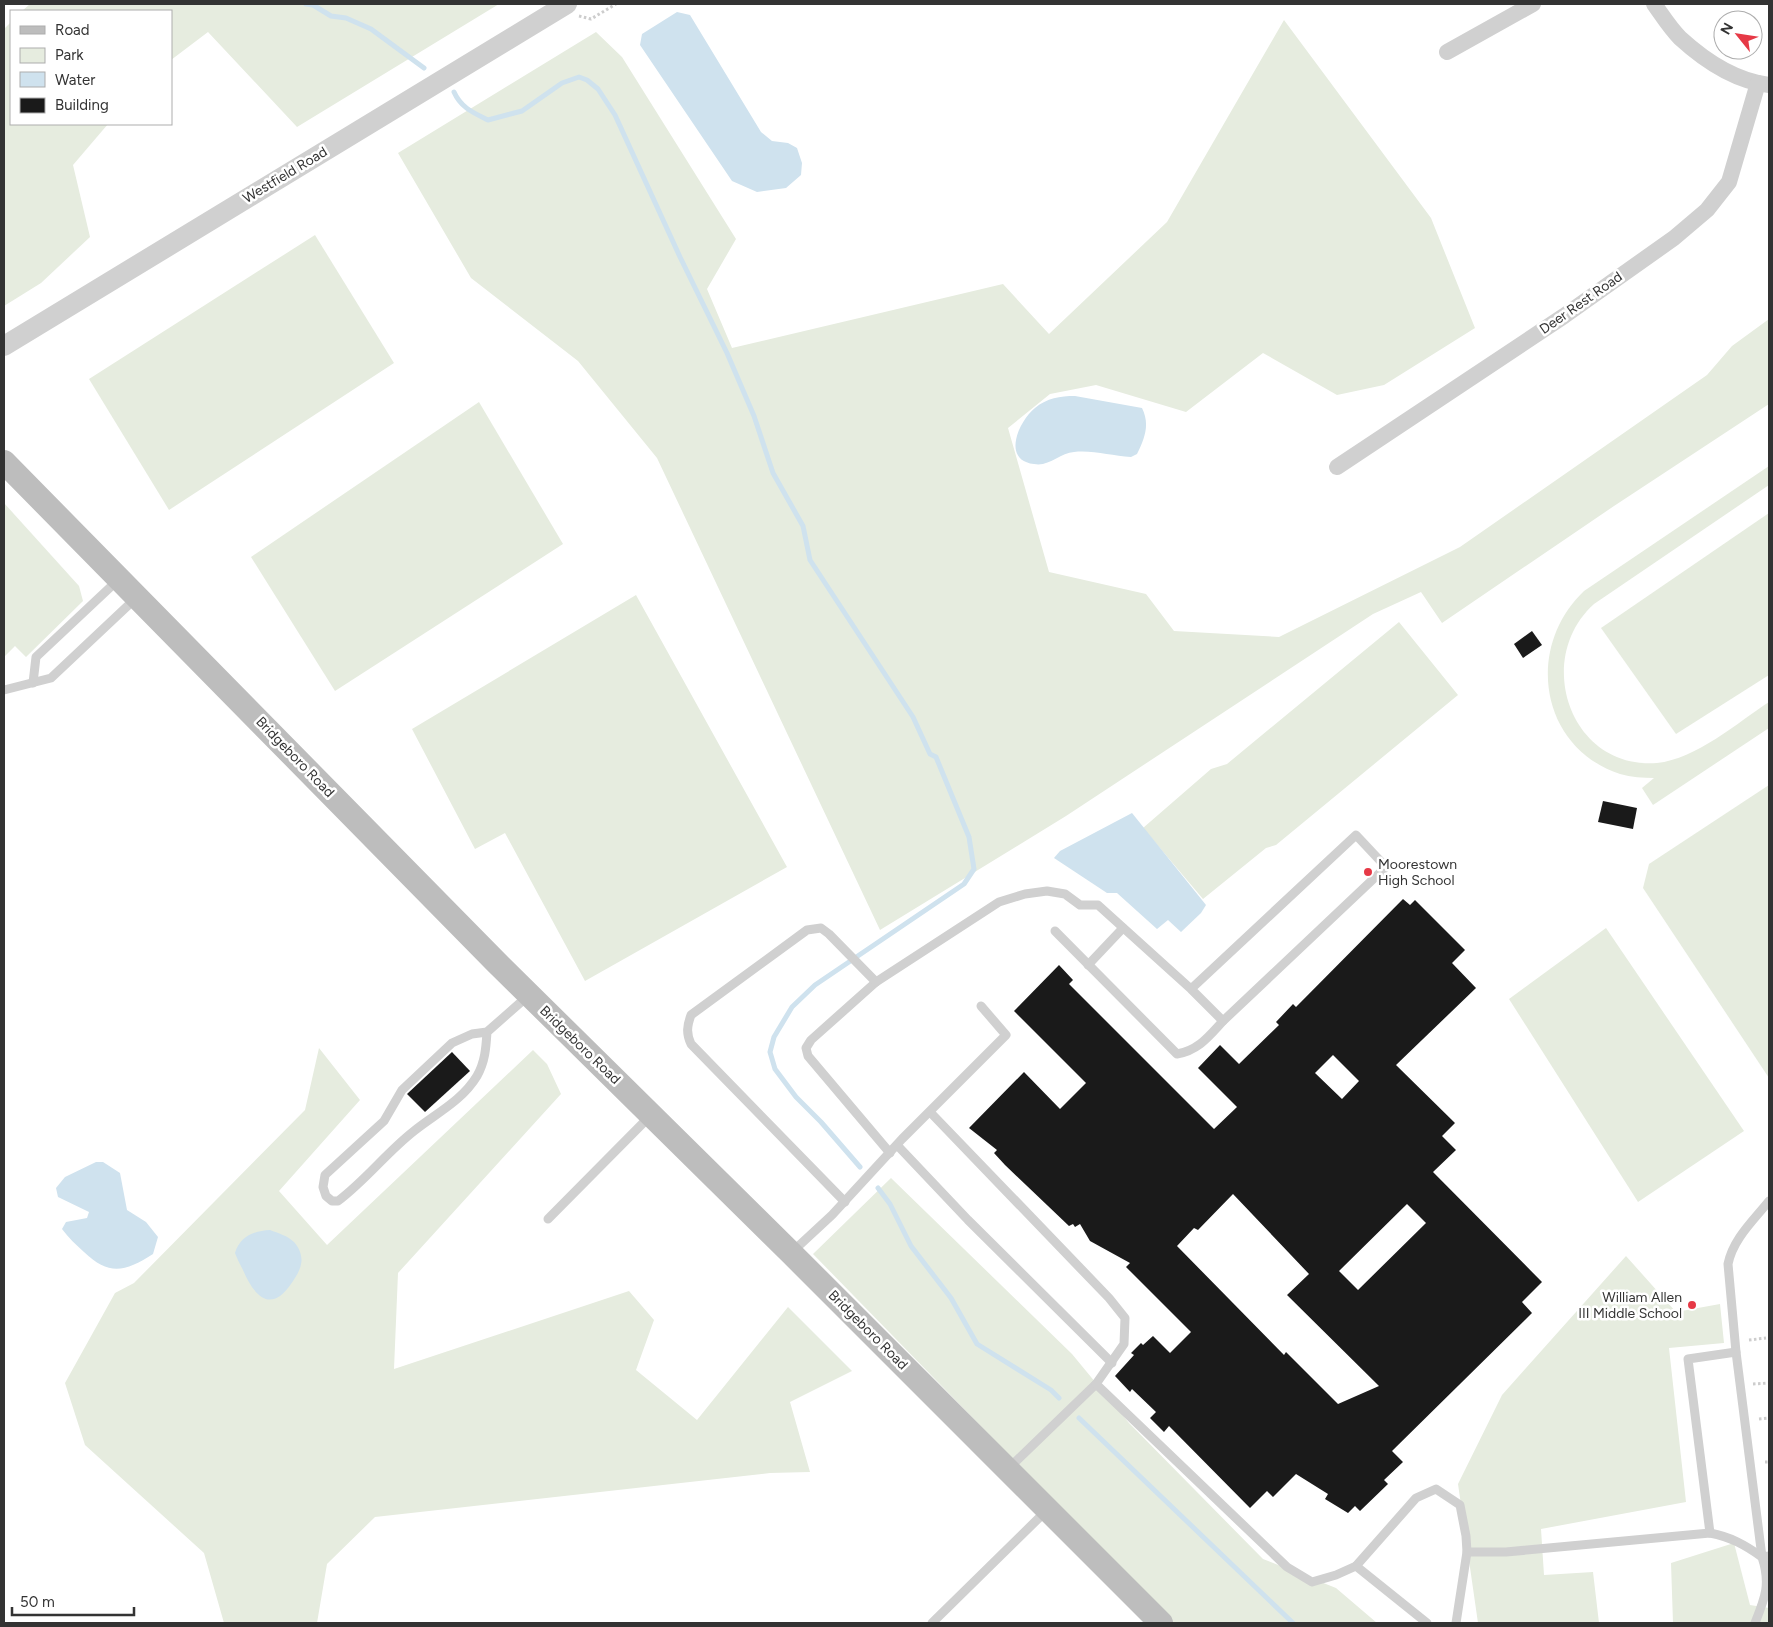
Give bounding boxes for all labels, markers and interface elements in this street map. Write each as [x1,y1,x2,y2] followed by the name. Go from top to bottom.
[10,10,172,125] legend
[1713,10,1763,60] north arrow
[1717,20,1737,38] text: N
[55,21,90,39] text: Road
[55,46,84,64] text: Park
[55,71,95,89] text: Water
[55,96,109,114] text: Building
[240,143,330,207] street label: Westfield Road
[1536,268,1626,338] street label: Deer Rest Road
[252,713,338,801] street label: Bridgeboro Road
[1378,856,1457,889] place label: Moorestown High School
[1362,866,1374,878] marker: Moorestown High School
[536,1002,624,1088] street label: Bridgeboro Road
[825,1287,911,1373] street label: Bridgeboro Road
[1578,1289,1682,1322] place label: William Allen III Middle School
[1686,1299,1698,1311] marker: William Allen III Middle School
[12,1584,135,1616] scale bar
[20,1593,55,1611] text: 50 m

